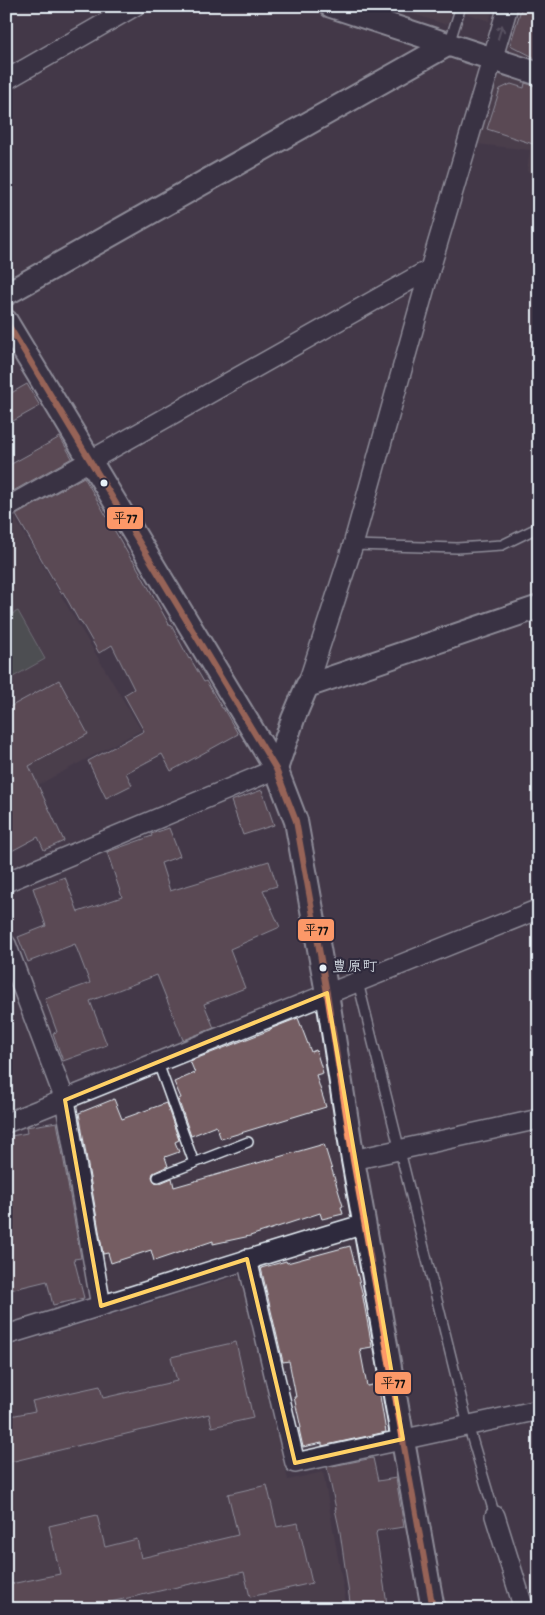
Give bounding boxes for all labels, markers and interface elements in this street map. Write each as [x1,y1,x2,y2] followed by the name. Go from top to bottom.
[495,25,505,41] one-way arrow
[99,478,109,488] unlabelled marker
[106,506,144,530] line badge: 平77
[113,510,138,530] text: 平77
[297,918,335,942] line badge: 平77
[304,922,329,942] text: 平77
[332,957,378,979] place label: 豊原町
[318,963,328,973] marker: 豊原町
[374,1371,412,1395] line badge: 平77
[381,1375,406,1395] text: 平77

